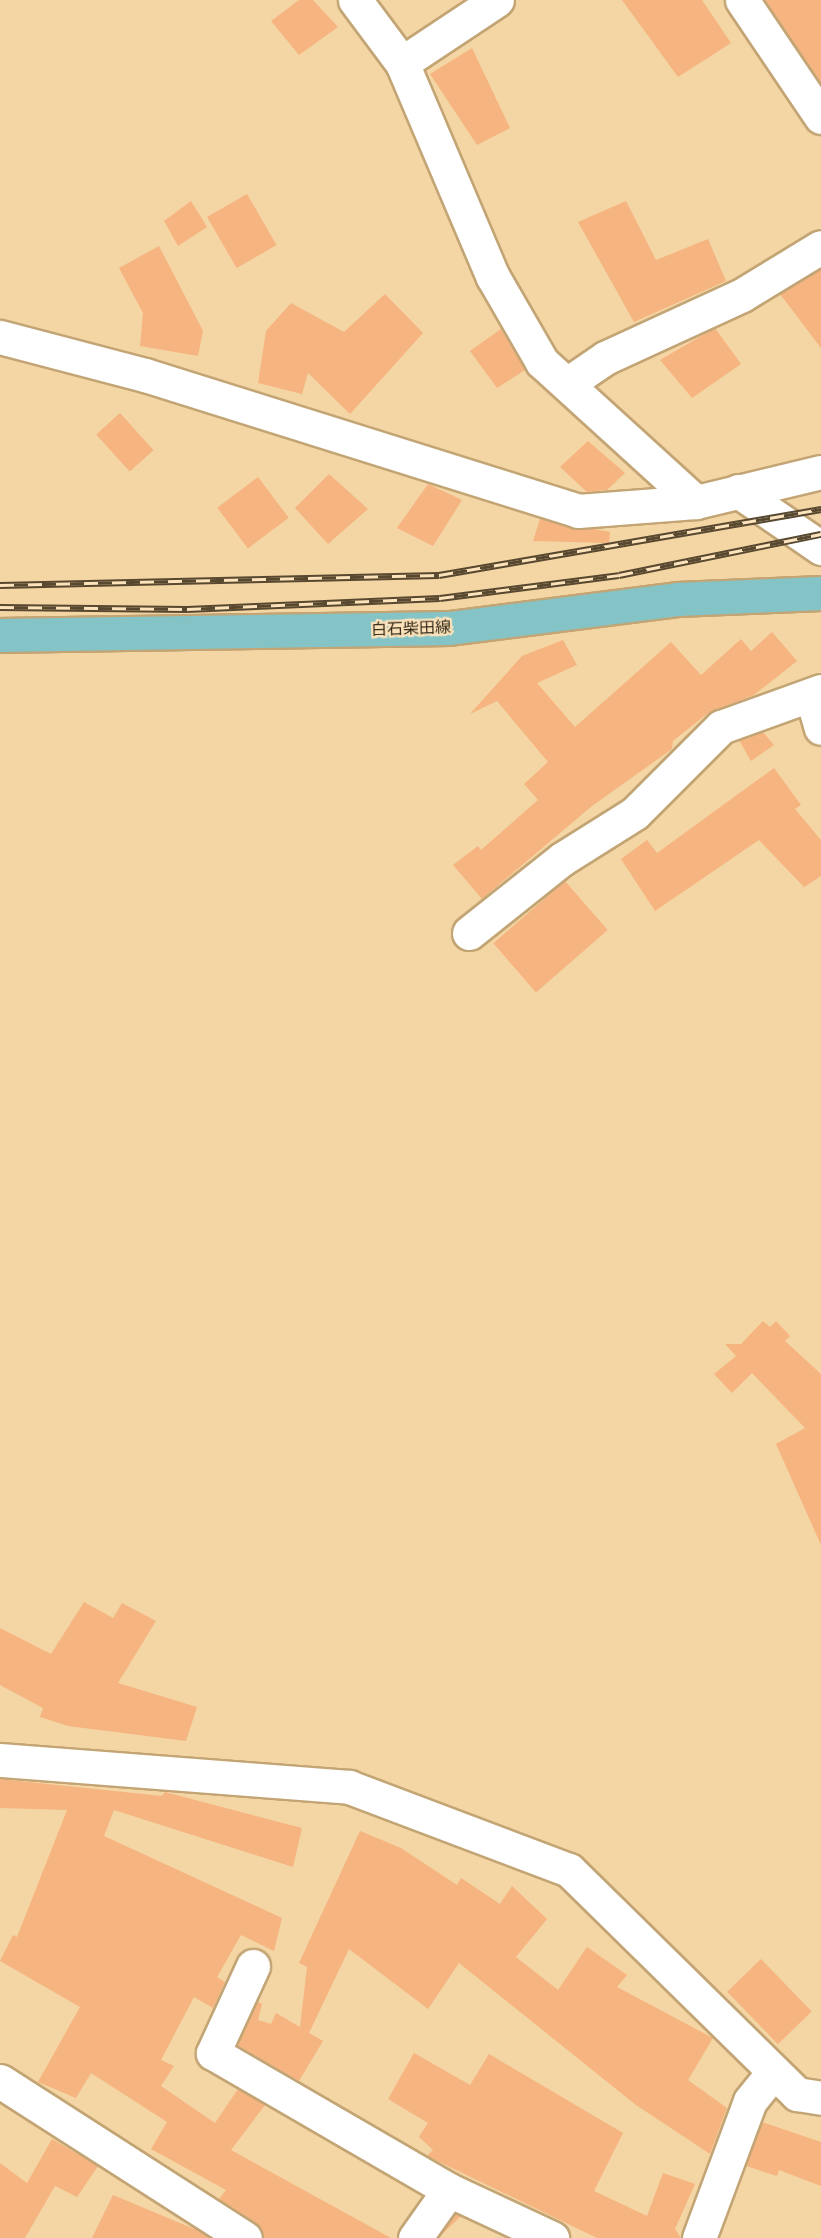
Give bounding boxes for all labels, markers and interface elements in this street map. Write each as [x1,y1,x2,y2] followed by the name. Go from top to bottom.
[371,617,451,639] street label: 白石柴田線

